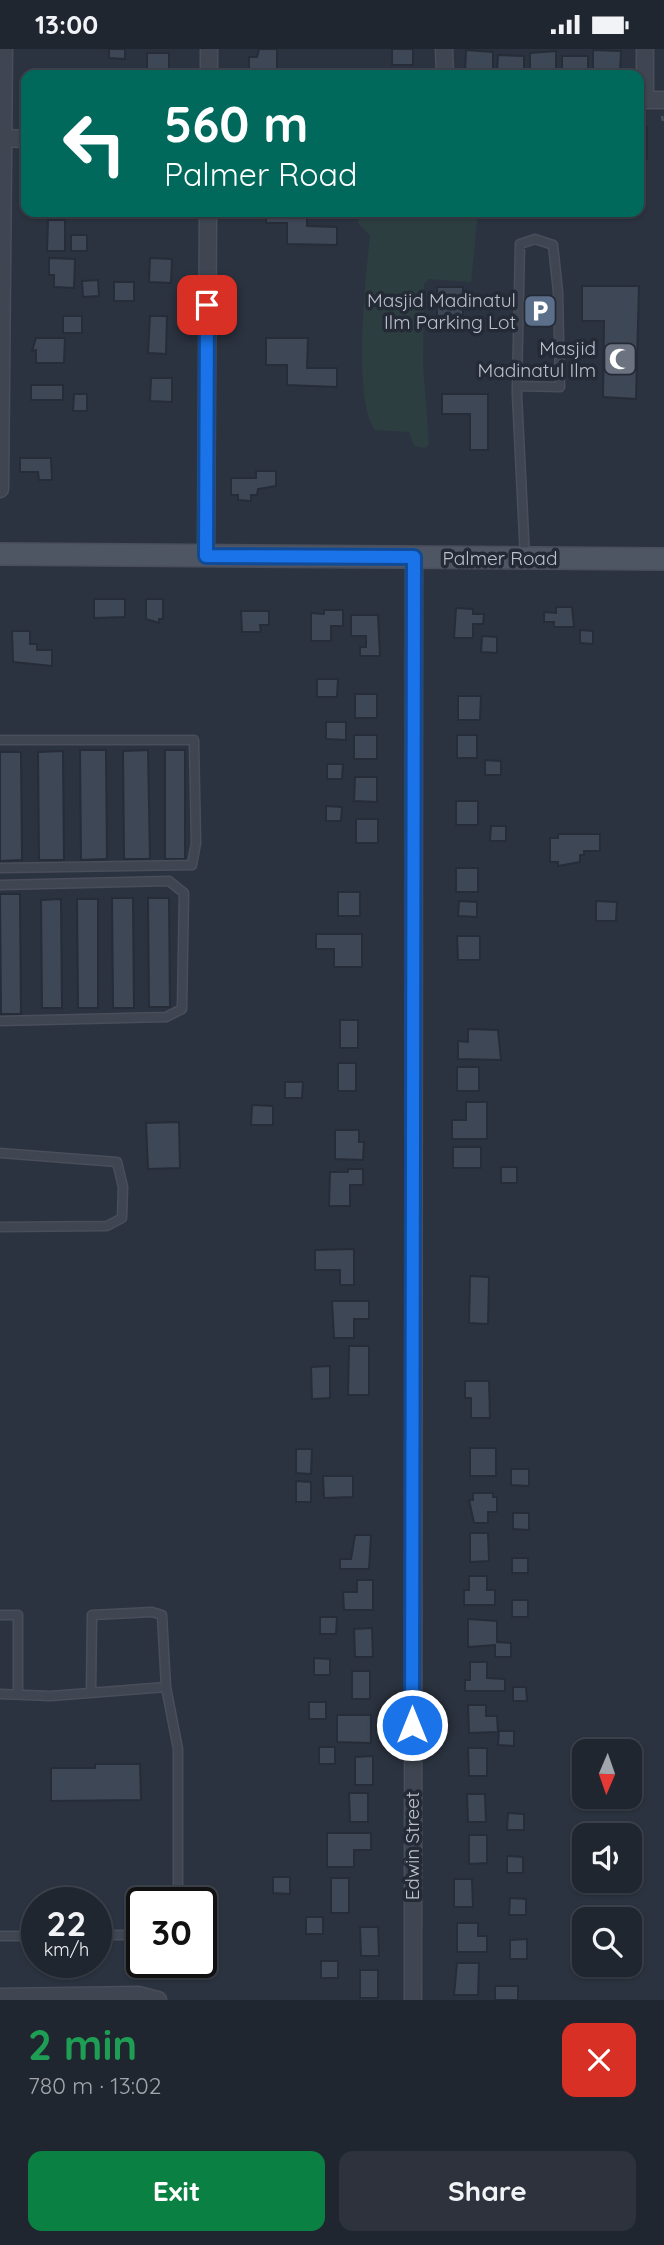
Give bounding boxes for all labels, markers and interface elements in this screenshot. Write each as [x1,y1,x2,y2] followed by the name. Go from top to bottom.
[35,8,98,41] text: 13:00
[164,93,308,154] text: 560 m
[49,98,140,189] icon: left
[164,154,357,194] text: Palmer Road
[177,275,237,335] pin
[188,286,226,324] icon: arrive
[367,288,516,334] place label: Masjid Madinatul Ilm Parking Lot
[521,292,559,330] parking icon: Masjid Madinatul Ilm Parking Lot
[477,336,596,382] place label: Masjid Madinatul Ilm
[601,340,639,378] mosque icon: Masjid Madinatul Ilm
[443,546,557,570] street label: Palmer Road
[375,1688,449,1762] position arrow
[572,1739,642,1809] north arrow
[572,1739,642,1977] map controls
[400,1792,424,1900] street label: Edwin Street
[572,1823,642,1893] button: sound
[126,1887,217,1978] speed limit sign: 30
[47,1901,86,1945] text: 22
[572,1907,642,1977] button: search
[44,1938,89,1961] text: km/h
[28,2018,137,2071] text: 2 min
[562,2023,636,2097] button: close
[28,2071,162,2100] text: 780 m · 13:02
[28,2151,325,2231] button: Exit
[339,2151,636,2231] button: Share

